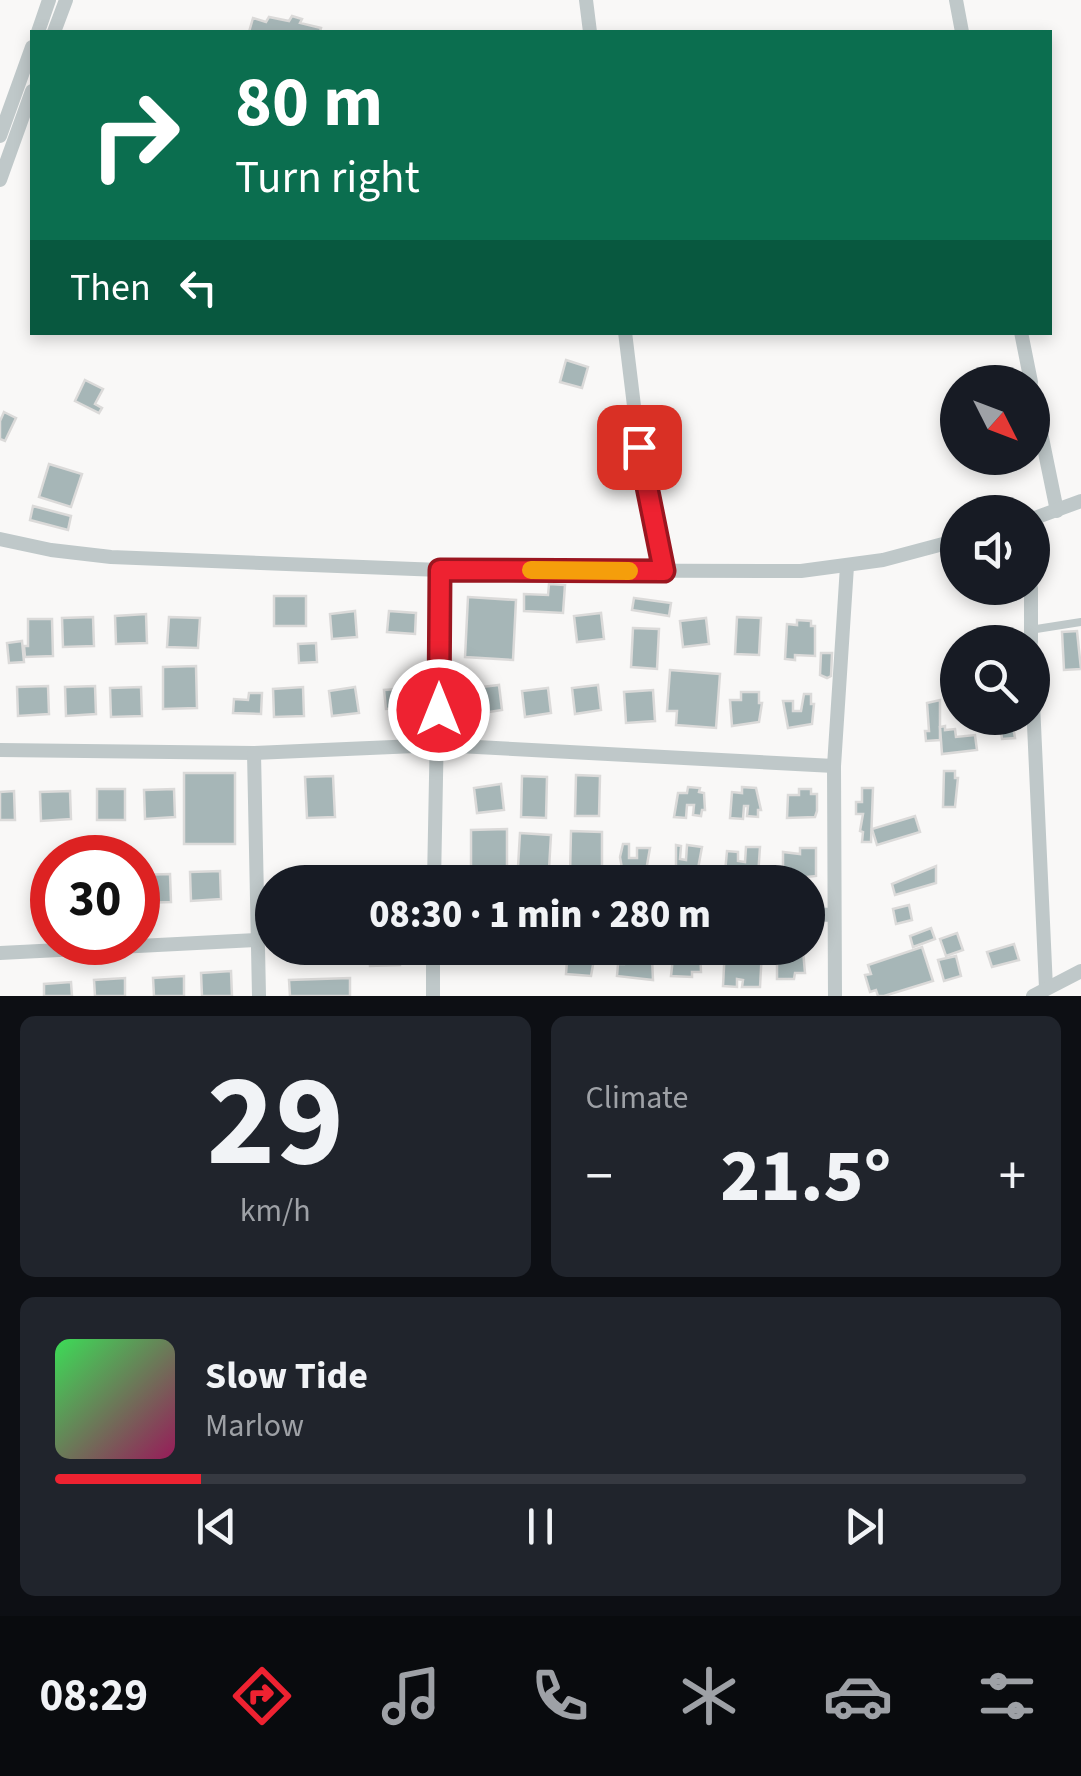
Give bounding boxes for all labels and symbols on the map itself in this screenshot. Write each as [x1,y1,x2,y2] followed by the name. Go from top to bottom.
[940,365,1050,475] north arrow
[597,405,682,490] pin
[387,658,491,762] position arrow
[30,835,160,965] speed limit sign: 30

